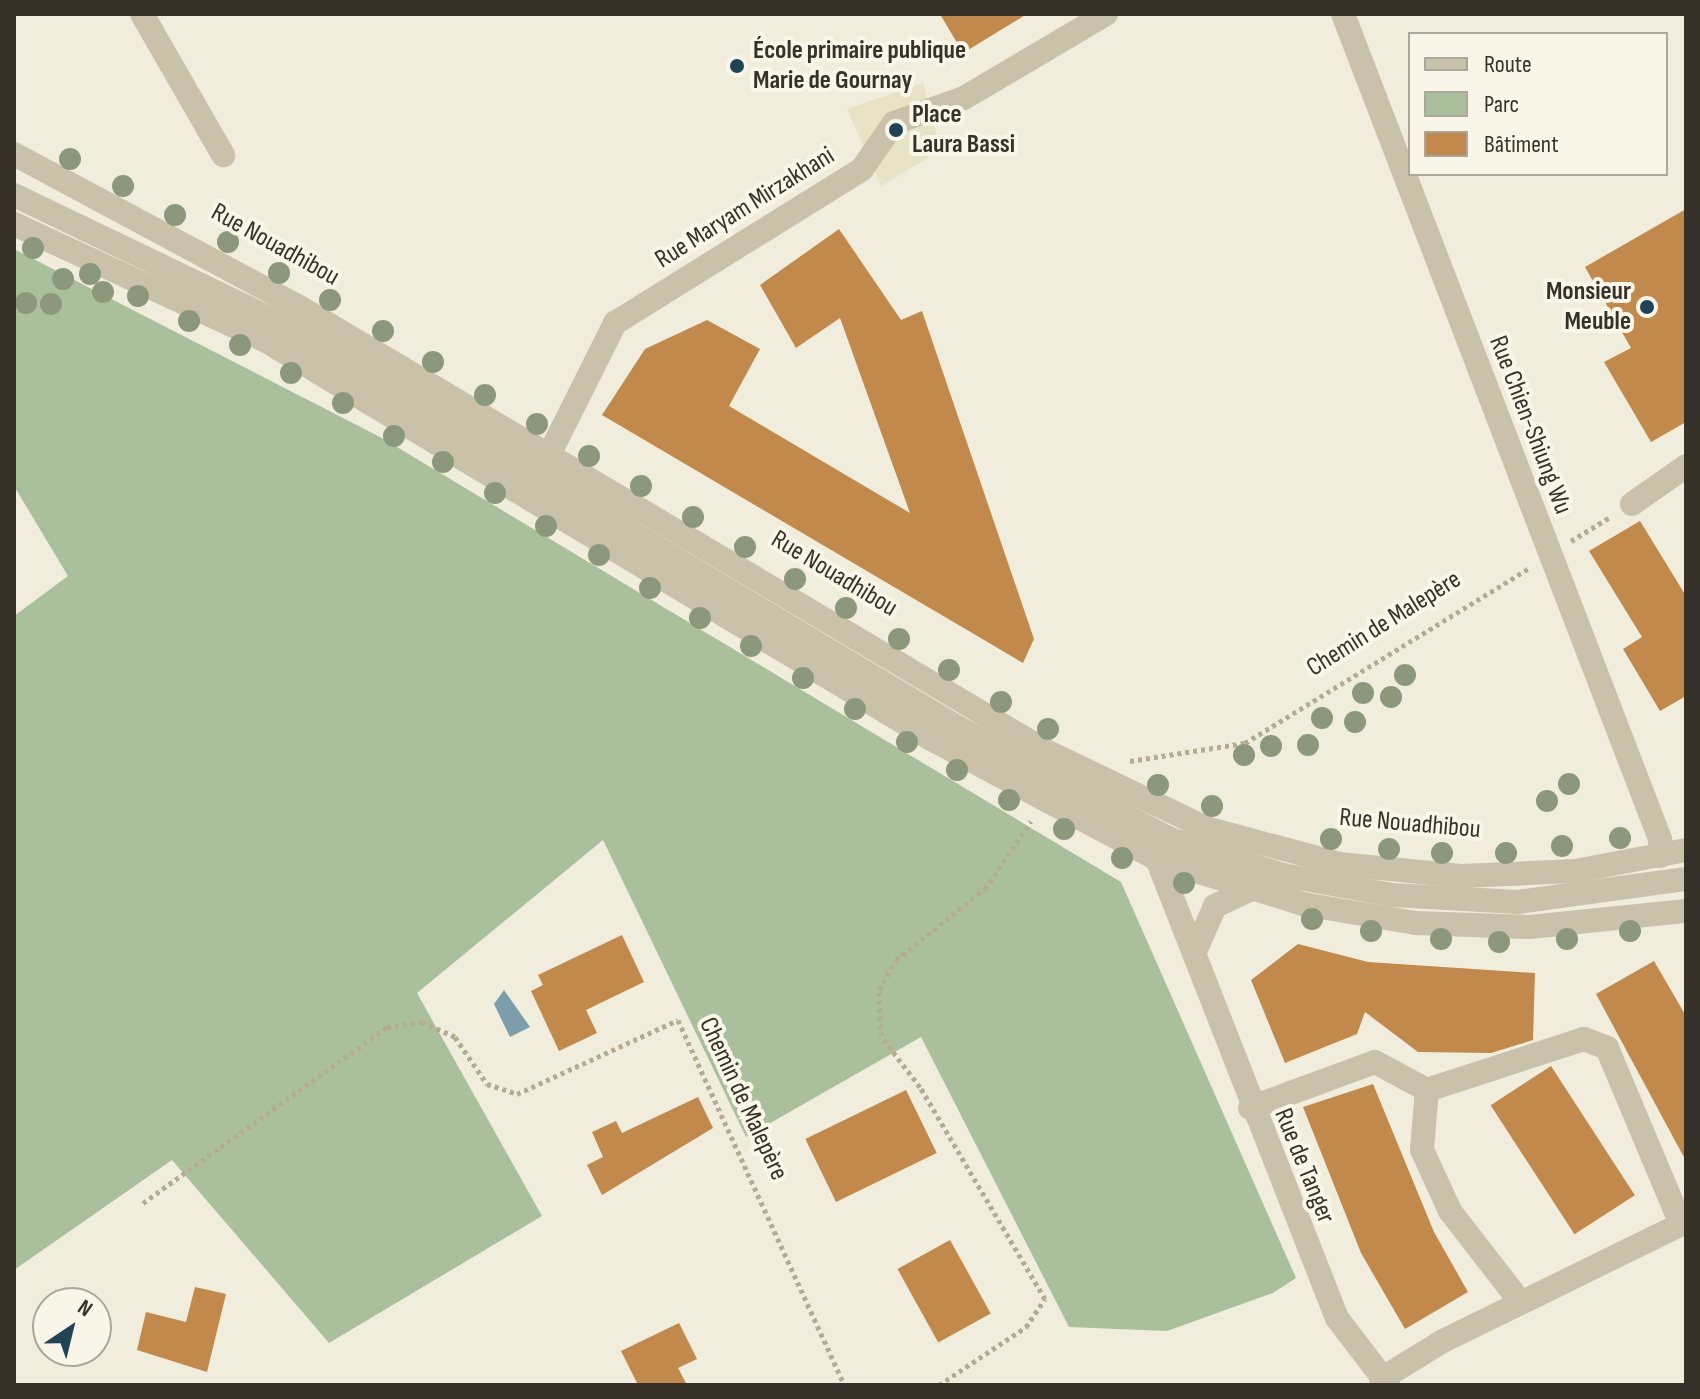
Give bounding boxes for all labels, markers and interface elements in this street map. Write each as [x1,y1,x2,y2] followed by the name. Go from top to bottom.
[1408,32,1668,176] legend
[753,35,966,96] place label: École primaire publique Marie de Gournay
[1484,50,1532,79] text: Route
[728,57,746,75] marker: École primaire publique Marie de Gournay
[1484,90,1519,119] text: Parc
[912,99,1015,160] place label: Place Laura Bassi
[887,121,905,139] marker: Place Laura Bassi
[1484,130,1559,159] text: Bâtiment
[650,140,840,276] street label: Rue Maryam Mirzakhani
[205,197,345,293] street label: Rue Nouadhibou
[1546,276,1631,338] place label: Monsieur Meuble
[1638,298,1656,316] marker: Monsieur Meuble
[1482,332,1578,518] street label: Rue Chien-Shiung Wu
[765,524,903,624] street label: Rue Nouadhibou
[1301,564,1467,684] street label: Chemin de Malepère
[1338,802,1482,846] street label: Rue Nouadhibou
[692,1013,794,1185] street label: Chemin de Malepère
[1267,1104,1341,1228] street label: Rue de Tanger
[32,1287,112,1367] north arrow
[72,1294,97,1323] text: N

